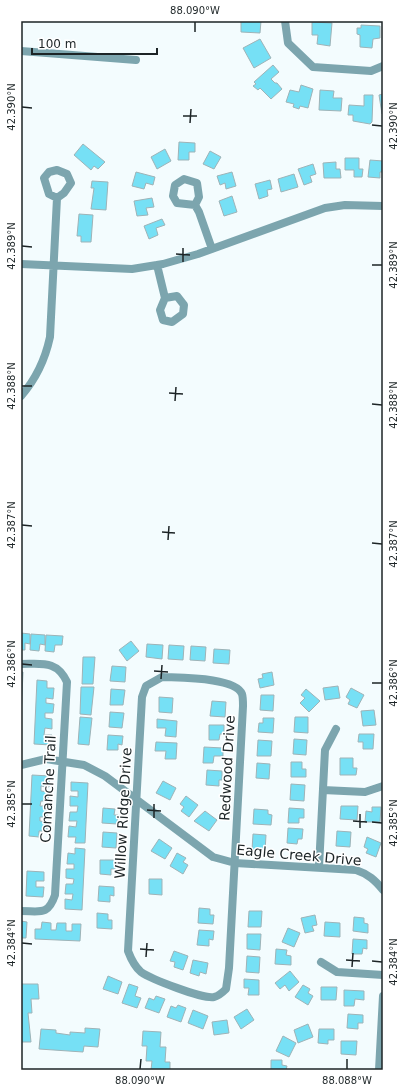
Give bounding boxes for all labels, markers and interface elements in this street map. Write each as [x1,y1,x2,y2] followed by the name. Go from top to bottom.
[170,5,220,16] text: 88.090°W
[32,30,157,56] scale bar
[38,37,76,51] text: 100 m
[6,83,17,131] text: 42.390°N
[388,102,399,150] text: 42.390°N
[6,222,17,270] text: 42.389°N
[388,241,399,289] text: 42.389°N
[6,362,17,410] text: 42.388°N
[388,381,399,429] text: 42.388°N
[6,501,17,549] text: 42.387°N
[388,520,399,568] text: 42.387°N
[6,640,17,688] text: 42.386°N
[388,659,399,707] text: 42.386°N
[216,715,238,821] street label: Redwood Drive
[37,735,59,843] street label: Comanche Trail
[112,747,134,879] street label: Willow Ridge Drive
[6,780,17,828] text: 42.385°N
[388,799,399,847] text: 42.385°N
[236,842,362,868] street label: Eagle Creek Drive
[6,919,17,967] text: 42.384°N
[388,938,399,986] text: 42.384°N
[115,1075,165,1086] text: 88.090°W
[322,1075,372,1086] text: 88.088°W

